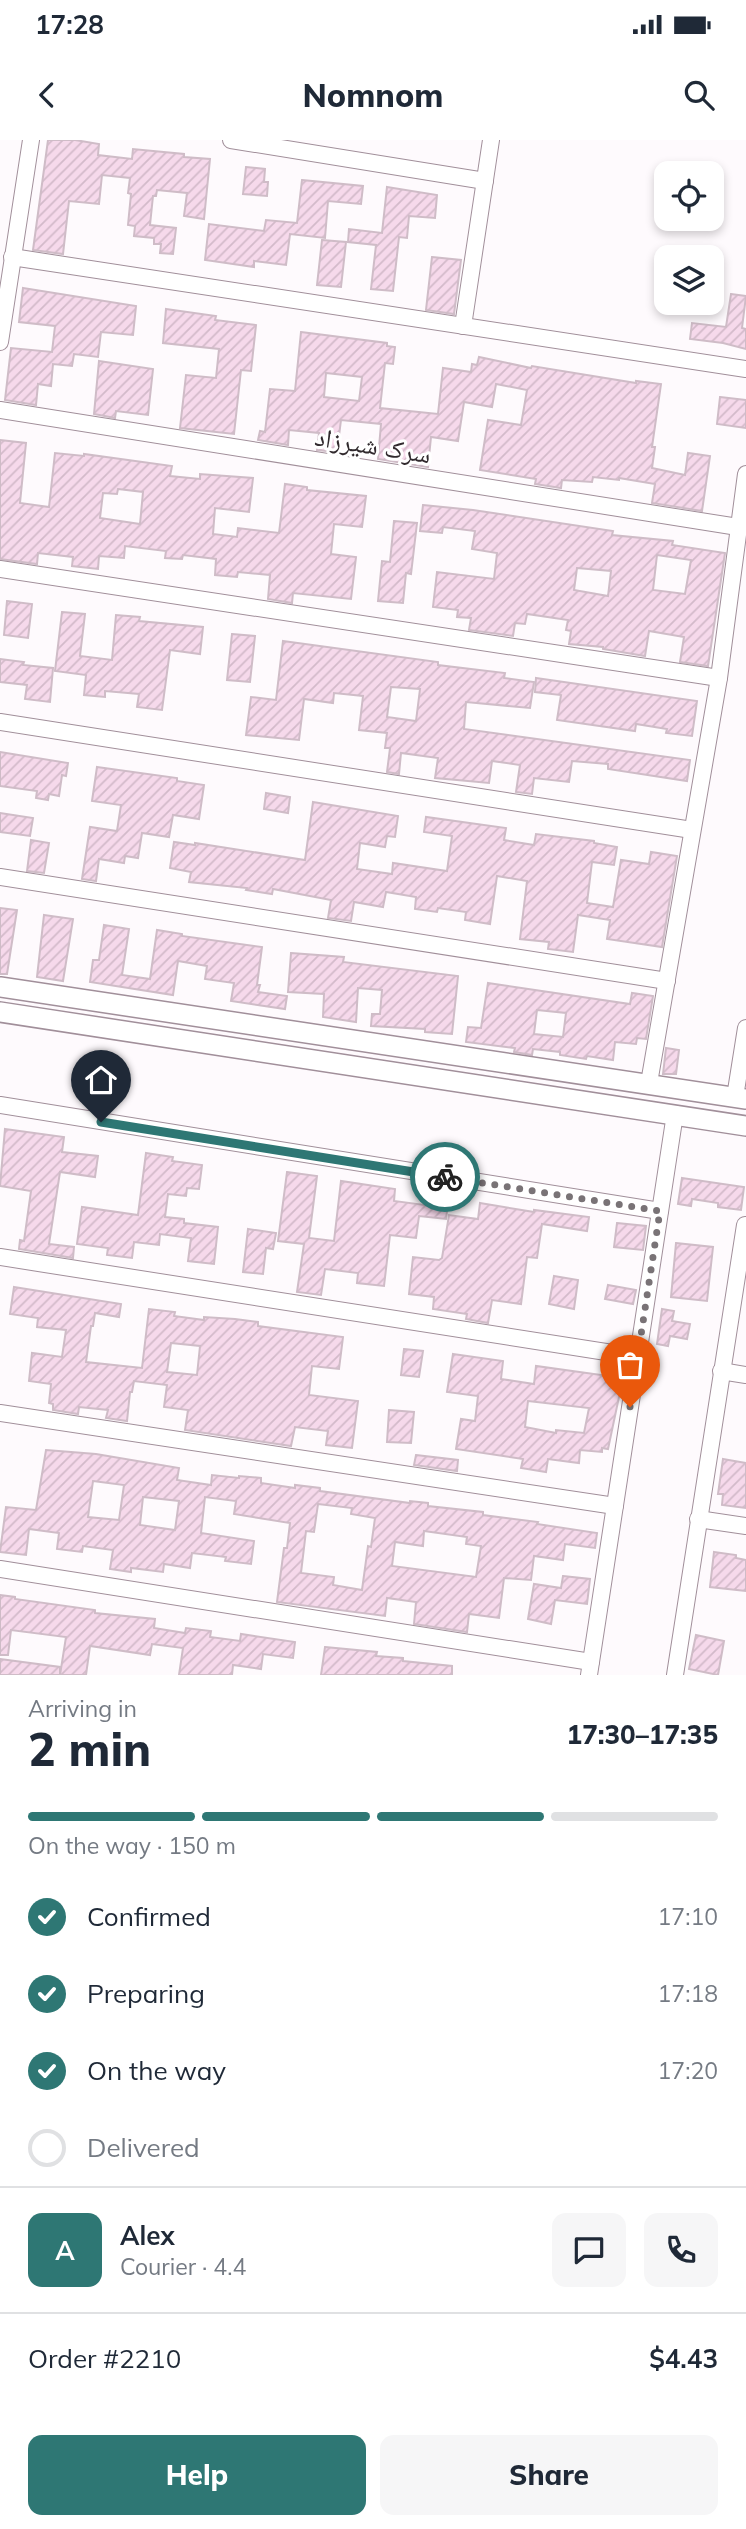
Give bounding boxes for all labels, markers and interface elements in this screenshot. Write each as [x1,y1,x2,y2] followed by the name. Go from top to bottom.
[35,8,104,41] text: 17:28
[303,75,443,115] text: Nomnom
[28,76,66,114] icon: back
[680,76,718,114] icon: search
[654,161,724,315] map controls
[654,161,724,231] button: locate
[654,245,724,315] button: layers
[313,420,433,470] street label: سرک شیرزاد
[71,1050,131,1122] pin
[82,1061,120,1099] icon: home
[410,1142,480,1212] courier
[426,1158,464,1196] icon: bike
[600,1335,660,1407] pin
[611,1346,649,1384] icon: bag
[28,1694,137,1723] text: Arriving in
[567,1718,718,1751] text: 17:30–17:35
[28,1720,151,1778] text: 2 min
[28,1831,236,1860] text: On the way · 150 m
[28,1898,66,1936] icon: check
[87,1900,211,1933] text: Confirmed
[658,1902,718,1931] text: 17:10
[28,1975,66,2013] icon: check
[87,1977,205,2010] text: Preparing
[658,1979,718,2008] text: 17:18
[28,2052,66,2090] icon: check
[87,2054,226,2087] text: On the way
[658,2056,718,2085] text: 17:20
[87,2131,200,2164] text: Delivered
[552,2213,626,2287] button: chat
[644,2213,718,2287] button: phone
[120,2219,175,2252] text: Alex
[55,2234,75,2267] text: A
[120,2252,246,2281] text: Courier · 4.4
[28,2342,181,2375] text: Order #2210
[649,2342,718,2375] text: $4.43
[28,2435,366,2515] button: Help
[380,2435,718,2515] button: Share

